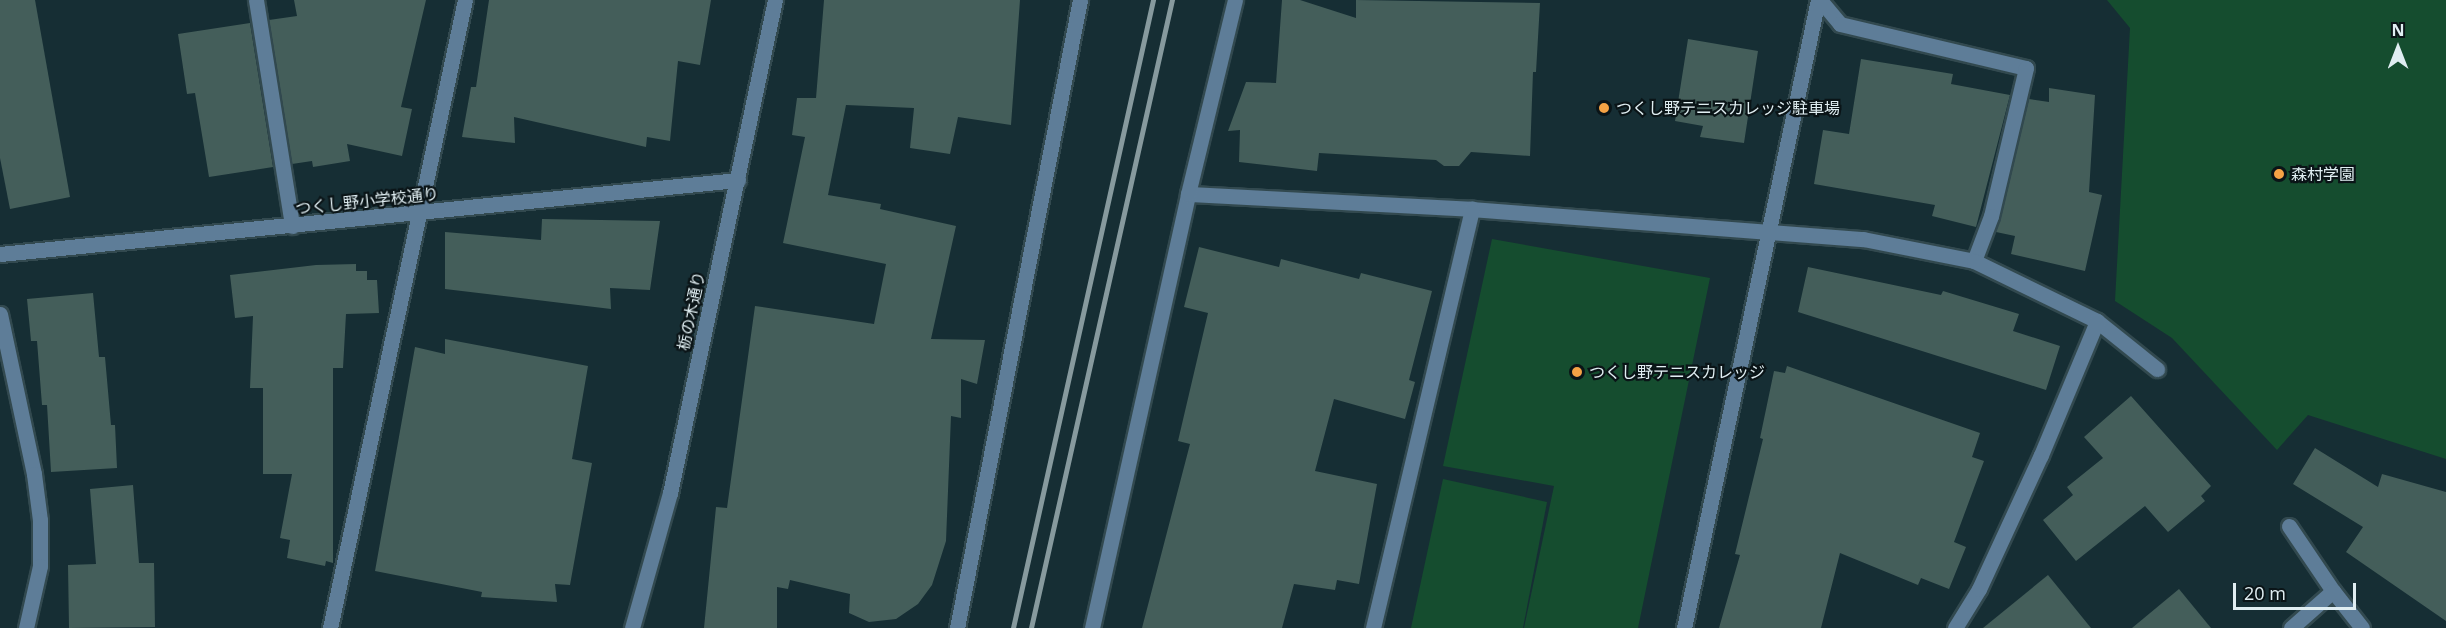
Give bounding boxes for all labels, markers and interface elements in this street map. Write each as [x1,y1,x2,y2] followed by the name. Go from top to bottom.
[2368,18,2428,78] north arrow
[2391,19,2405,41] text: N
[1616,98,1840,118] place label: つくし野テニスカレッジ駐車場
[1597,101,1611,115] marker: つくし野テニスカレッジ駐車場
[2291,164,2355,184] place label: 森村学園
[2272,167,2286,181] marker: 森村学園
[294,184,440,218] street label: つくし野小学校通り
[673,270,709,352] street label: 栃の木通り
[1589,362,1765,382] place label: つくし野テニスカレッジ
[1570,365,1584,379] marker: つくし野テニスカレッジ
[2236,571,2359,609] scale bar
[2244,581,2286,605] text: 20 m

